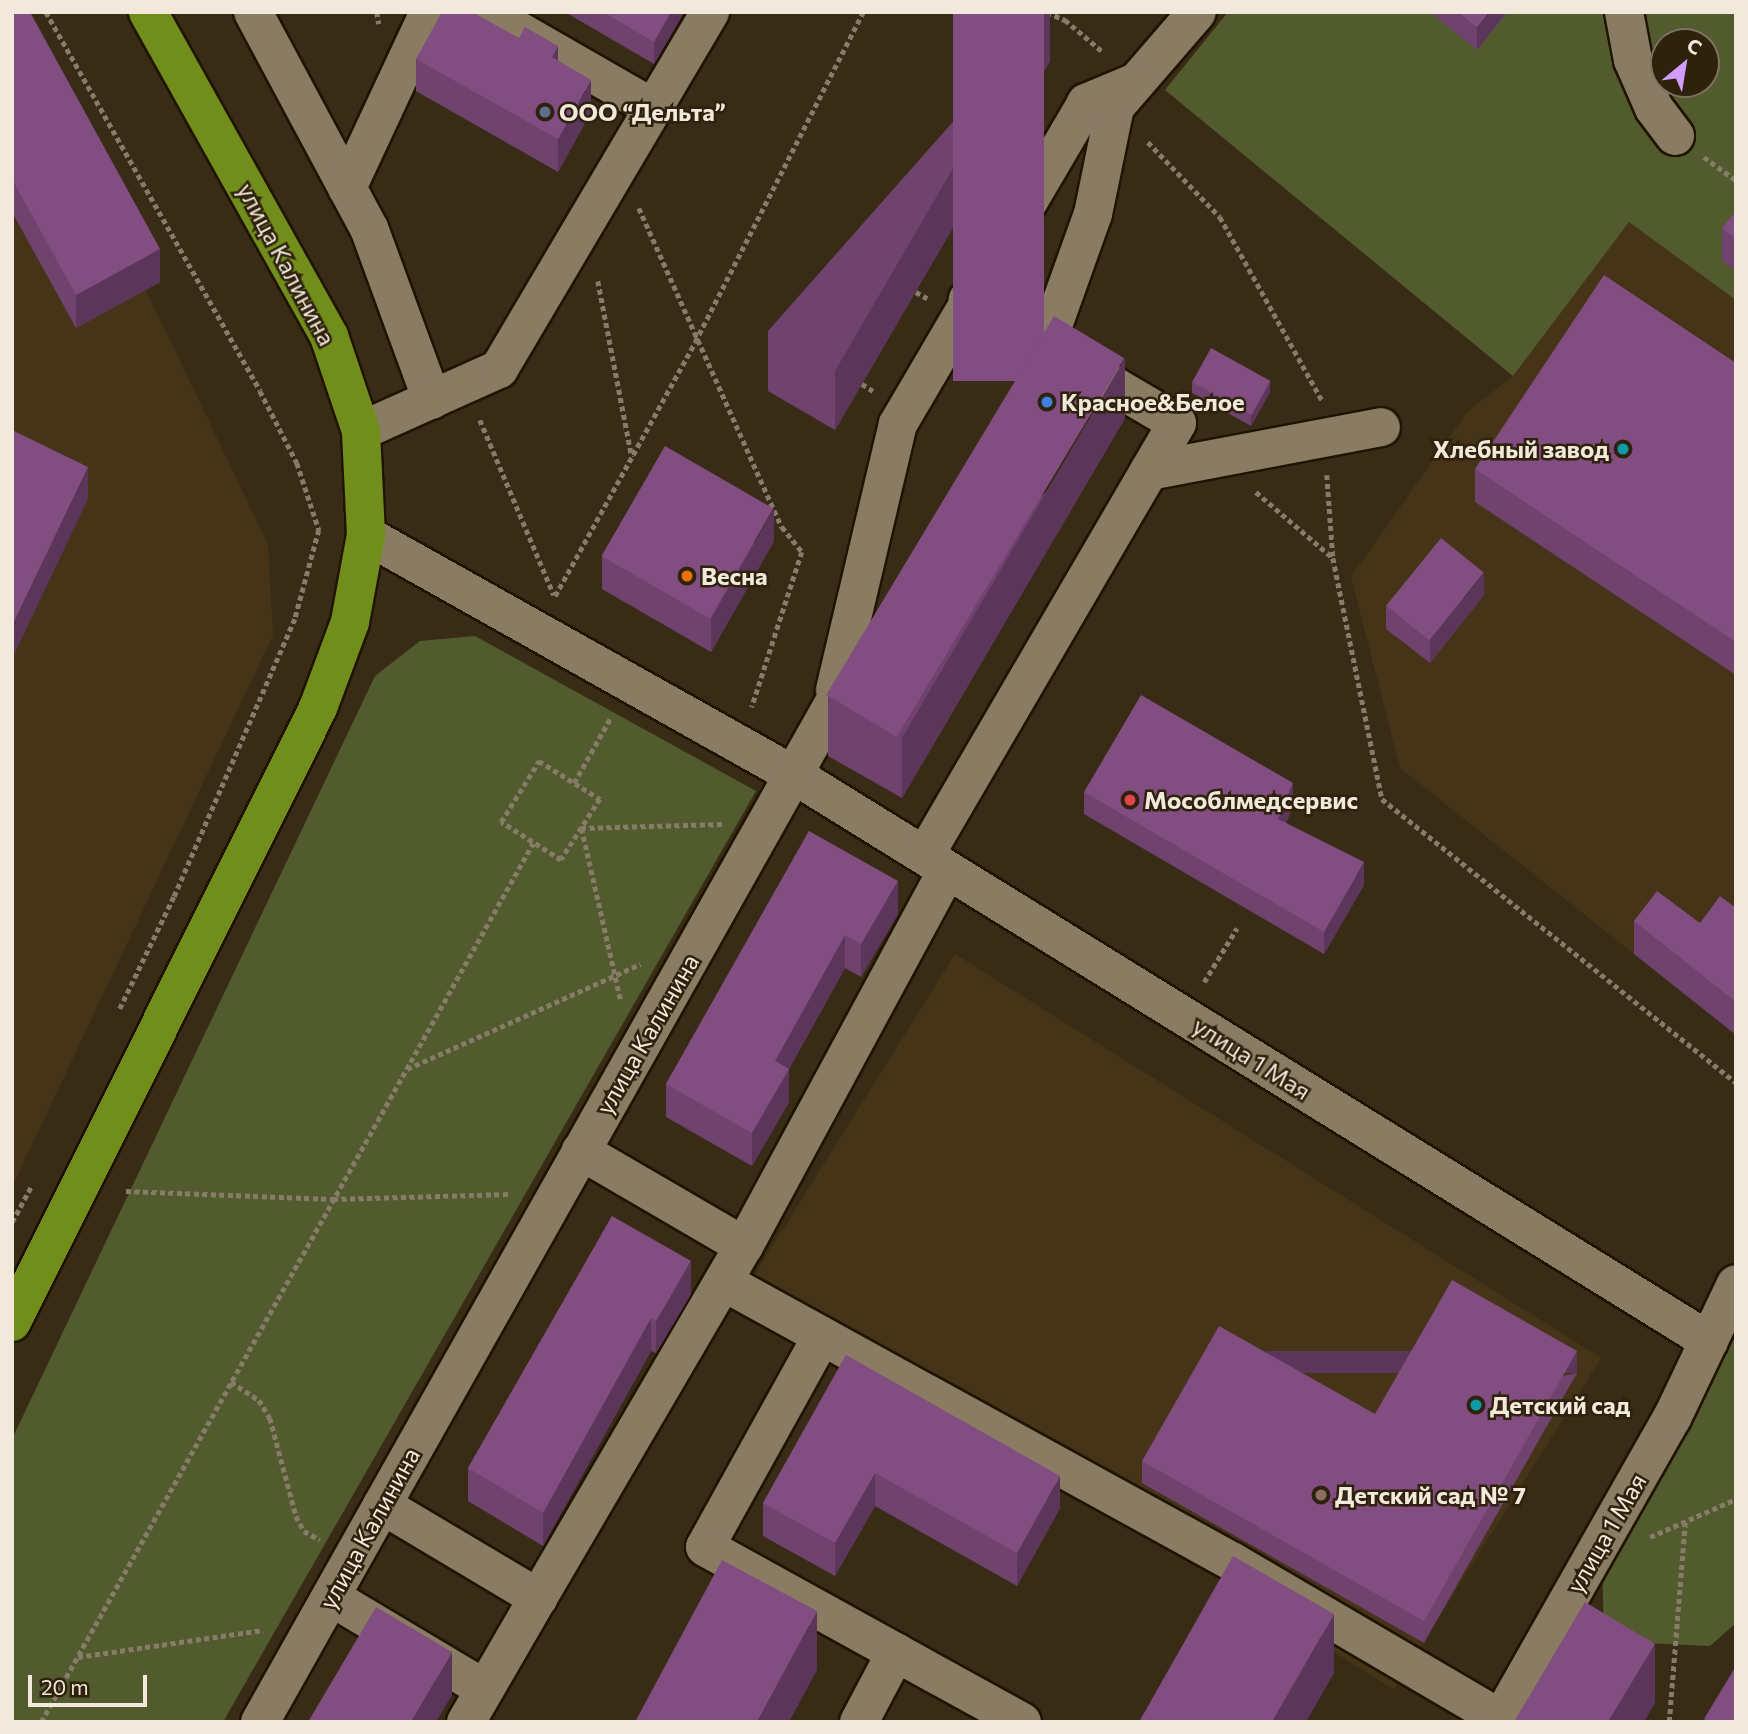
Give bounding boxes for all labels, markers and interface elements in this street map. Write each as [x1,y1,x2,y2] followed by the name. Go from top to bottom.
[1650,28,1720,98] north arrow
[1683,33,1706,59] text: С
[559,98,726,126] place label: ООО “Дельта”
[537,104,553,120] marker: ООО “Дельта”
[232,178,342,350] street label: улица Калинина
[1061,388,1245,416] place label: Красное&Белое
[1039,394,1055,410] marker: Красное&Белое
[1433,435,1609,463] place label: Хлебный завод
[1615,441,1631,457] marker: Хлебный завод
[701,562,768,590] place label: Весна
[679,568,695,584] marker: Весна
[1144,786,1358,814] place label: Мособлмедсервис
[1122,792,1138,808] marker: Мособлмедсервис
[590,949,704,1119] street label: улица Калинина
[1188,1011,1316,1105] street label: улица 1 Мая
[1490,1391,1630,1419] place label: Детский сад
[1468,1397,1484,1413] marker: Детский сад
[313,1442,425,1614] street label: улица Калинина
[1560,1468,1652,1598] street label: улица 1 Мая
[1335,1481,1526,1509] place label: Детский сад № 7
[1313,1487,1329,1503] marker: Детский сад № 7
[32,1660,150,1704] scale bar
[41,1674,89,1699] text: 20 m

